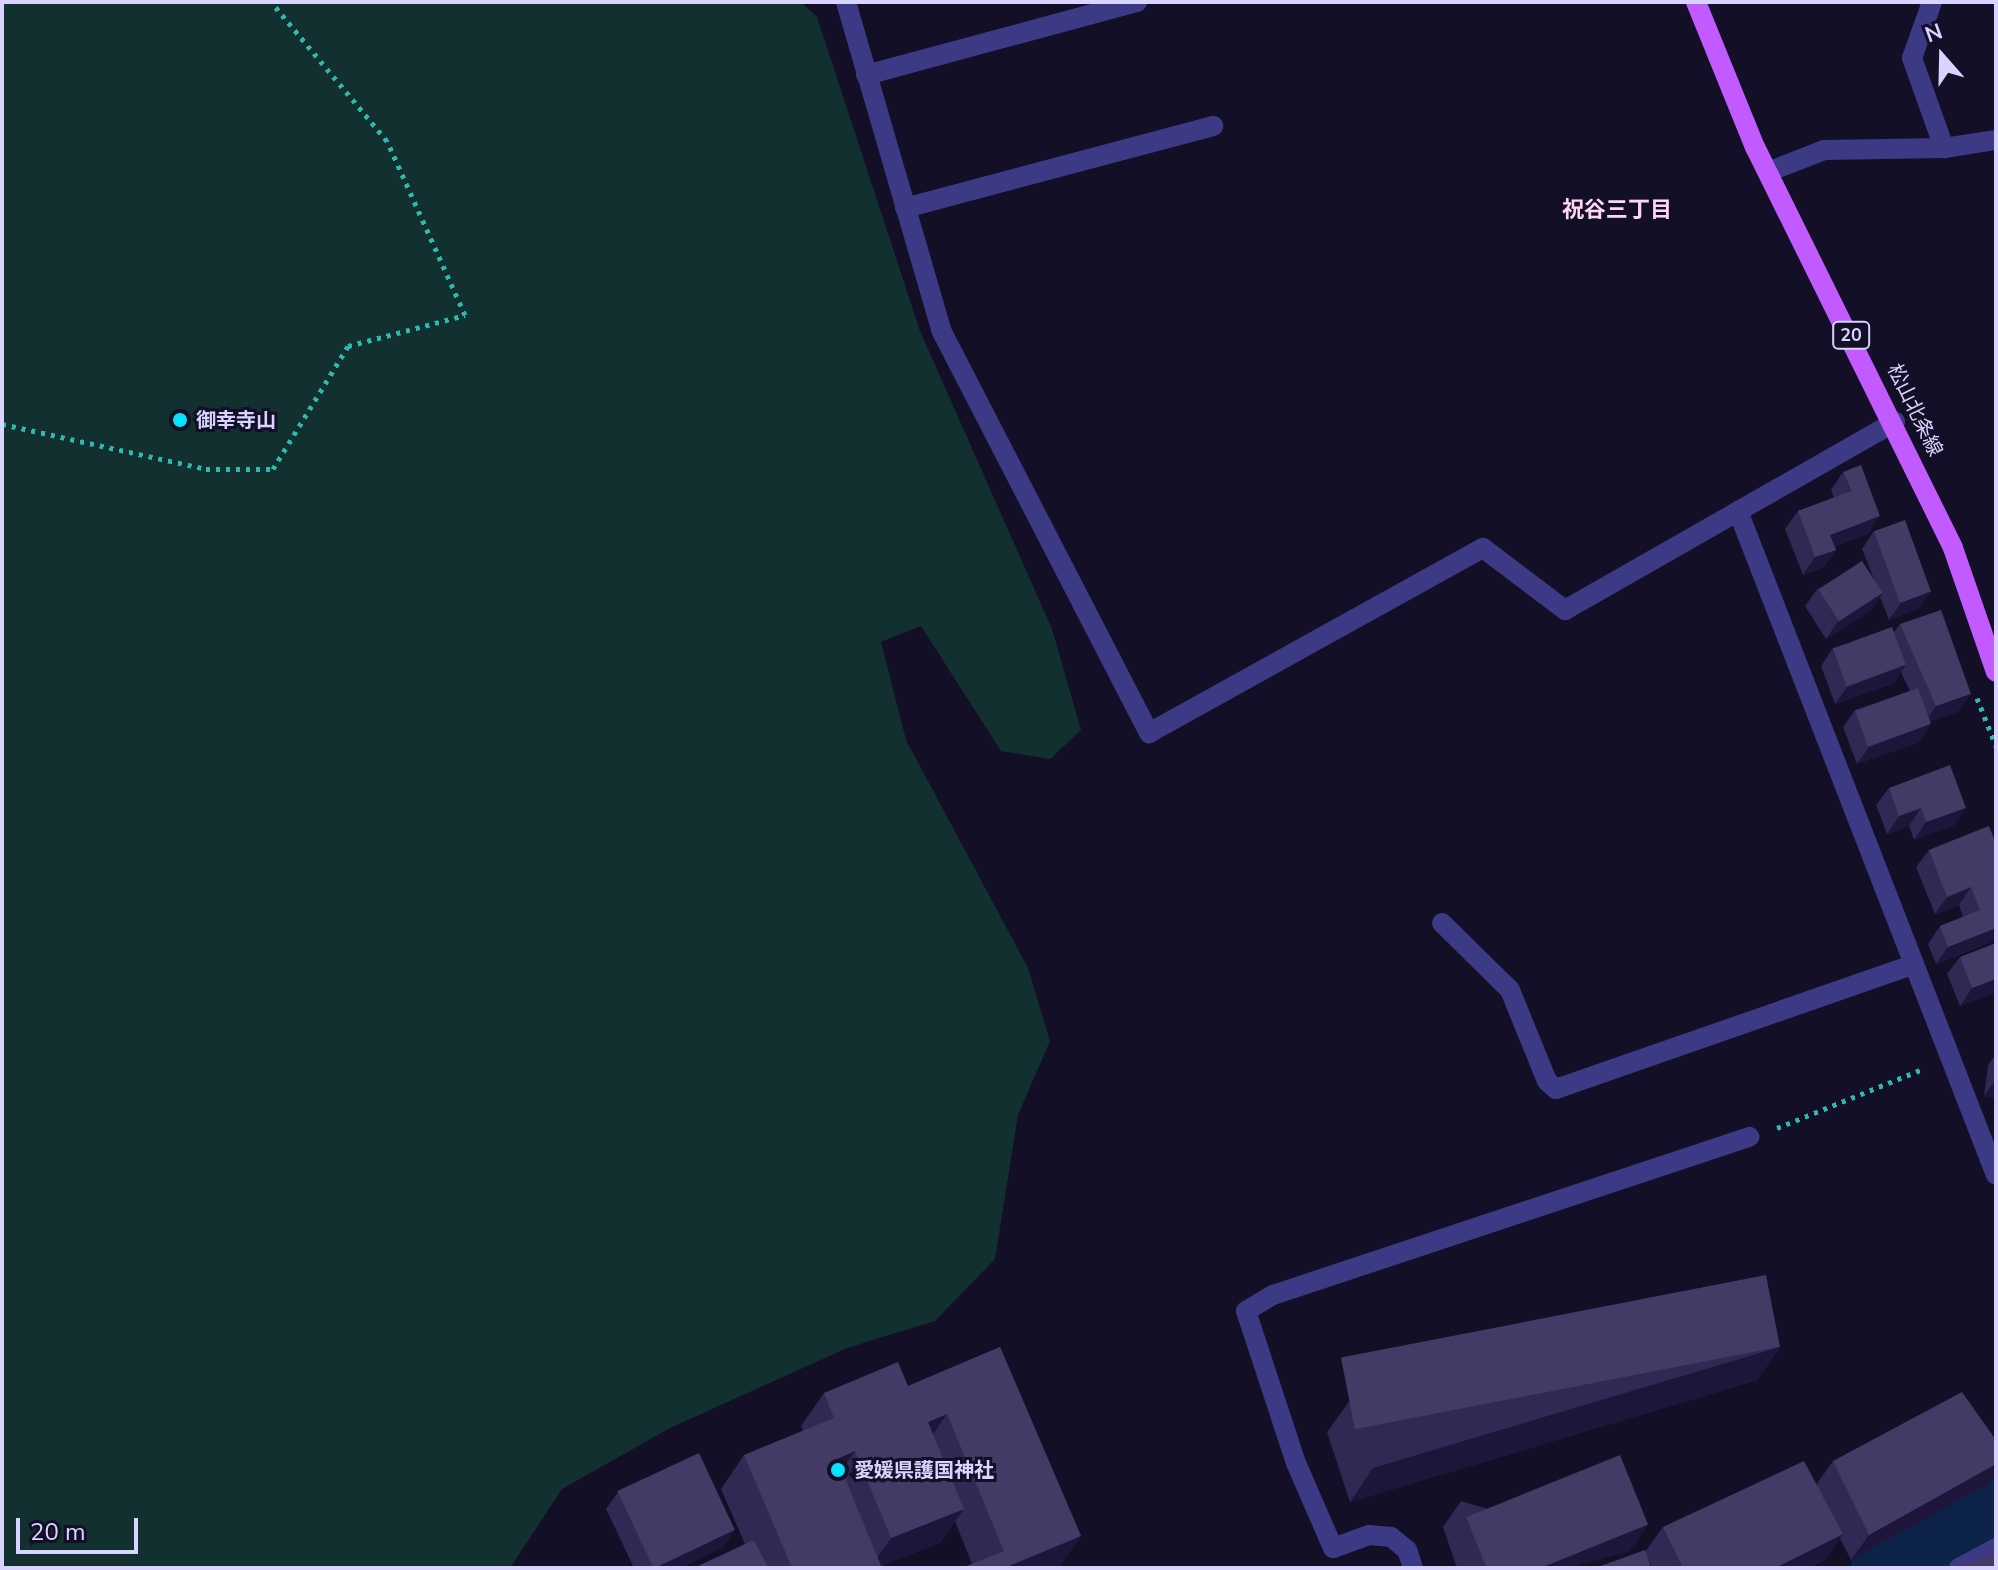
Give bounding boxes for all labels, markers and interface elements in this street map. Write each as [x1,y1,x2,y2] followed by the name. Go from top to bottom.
[1902,16,1982,96] north arrow
[1921,17,1947,50] text: N
[1562,198,1672,224] district label: 祝谷三丁目
[1831,321,1871,349] road number: 20
[1882,360,1948,460] street label: 松山北条線
[196,408,276,432] place label: 御幸寺山
[171,411,189,429] marker: 御幸寺山
[854,1458,994,1482] place label: 愛媛県護国神社
[829,1461,847,1479] marker: 愛媛県護国神社
[20,1502,142,1552] scale bar
[30,1516,86,1548] text: 20 m

